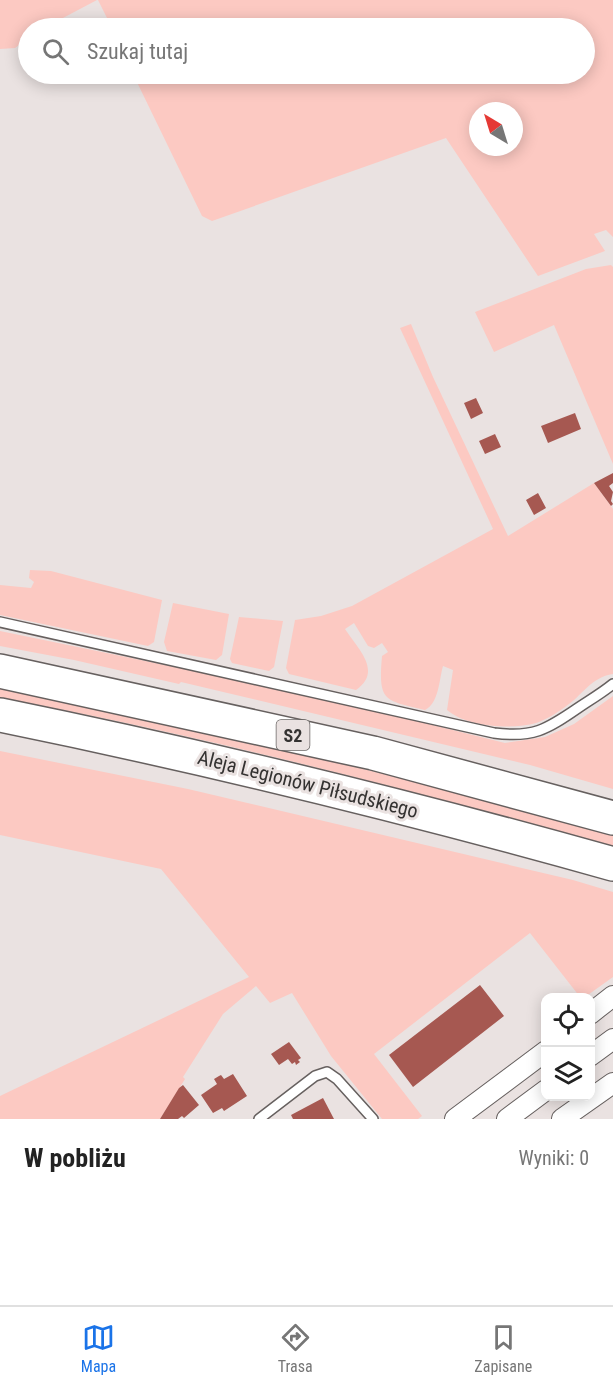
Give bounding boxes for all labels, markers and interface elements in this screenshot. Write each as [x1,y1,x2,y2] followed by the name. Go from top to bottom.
[18,18,595,84] search box
[39,35,72,68] icon: search
[87,39,188,64] text: Szukaj tutaj
[469,102,523,156] north arrow
[276,720,310,750] road number: S2
[195,745,421,823] street label: Aleja Legionów Piłsudskiego
[541,993,595,1101] map controls
[541,993,595,1047] button: locate
[541,1047,595,1101] button: layers
[24,1143,126,1173] text: W pobliżu
[518,1146,589,1170] text: Wyniki: 0
[81,1321,116,1376] tab: Mapa
[278,1321,313,1376] tab: Trasa
[474,1321,532,1376] tab: Zapisane

